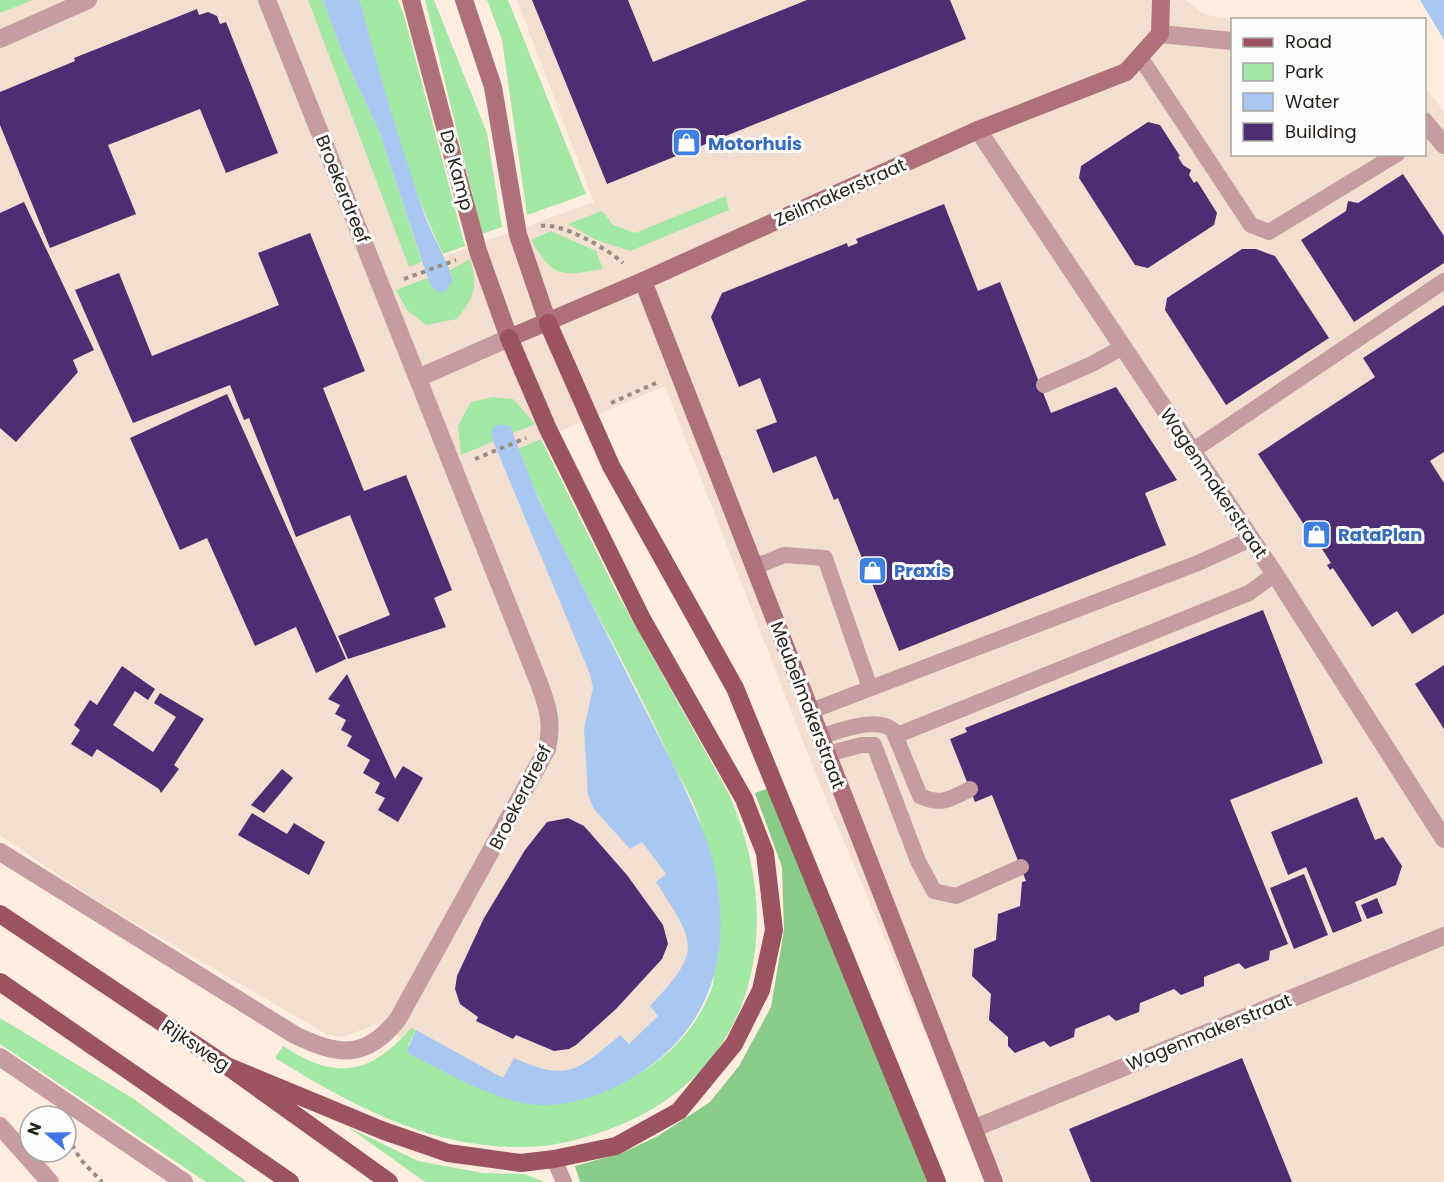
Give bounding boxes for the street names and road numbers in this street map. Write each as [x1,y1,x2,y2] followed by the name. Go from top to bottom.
[434,127,480,213] street label: De Kamp
[310,131,376,247] street label: Broekerdreef
[770,152,910,232] street label: Zeilmakerstraat
[1154,403,1274,563] street label: Wagenmakerstraat
[765,618,851,792] street label: Meubelmakerstraat
[483,740,557,854] street label: Broekerdreef
[1123,987,1295,1077] street label: Wagenmakerstraat
[157,1013,235,1077] street label: Rijksweg

